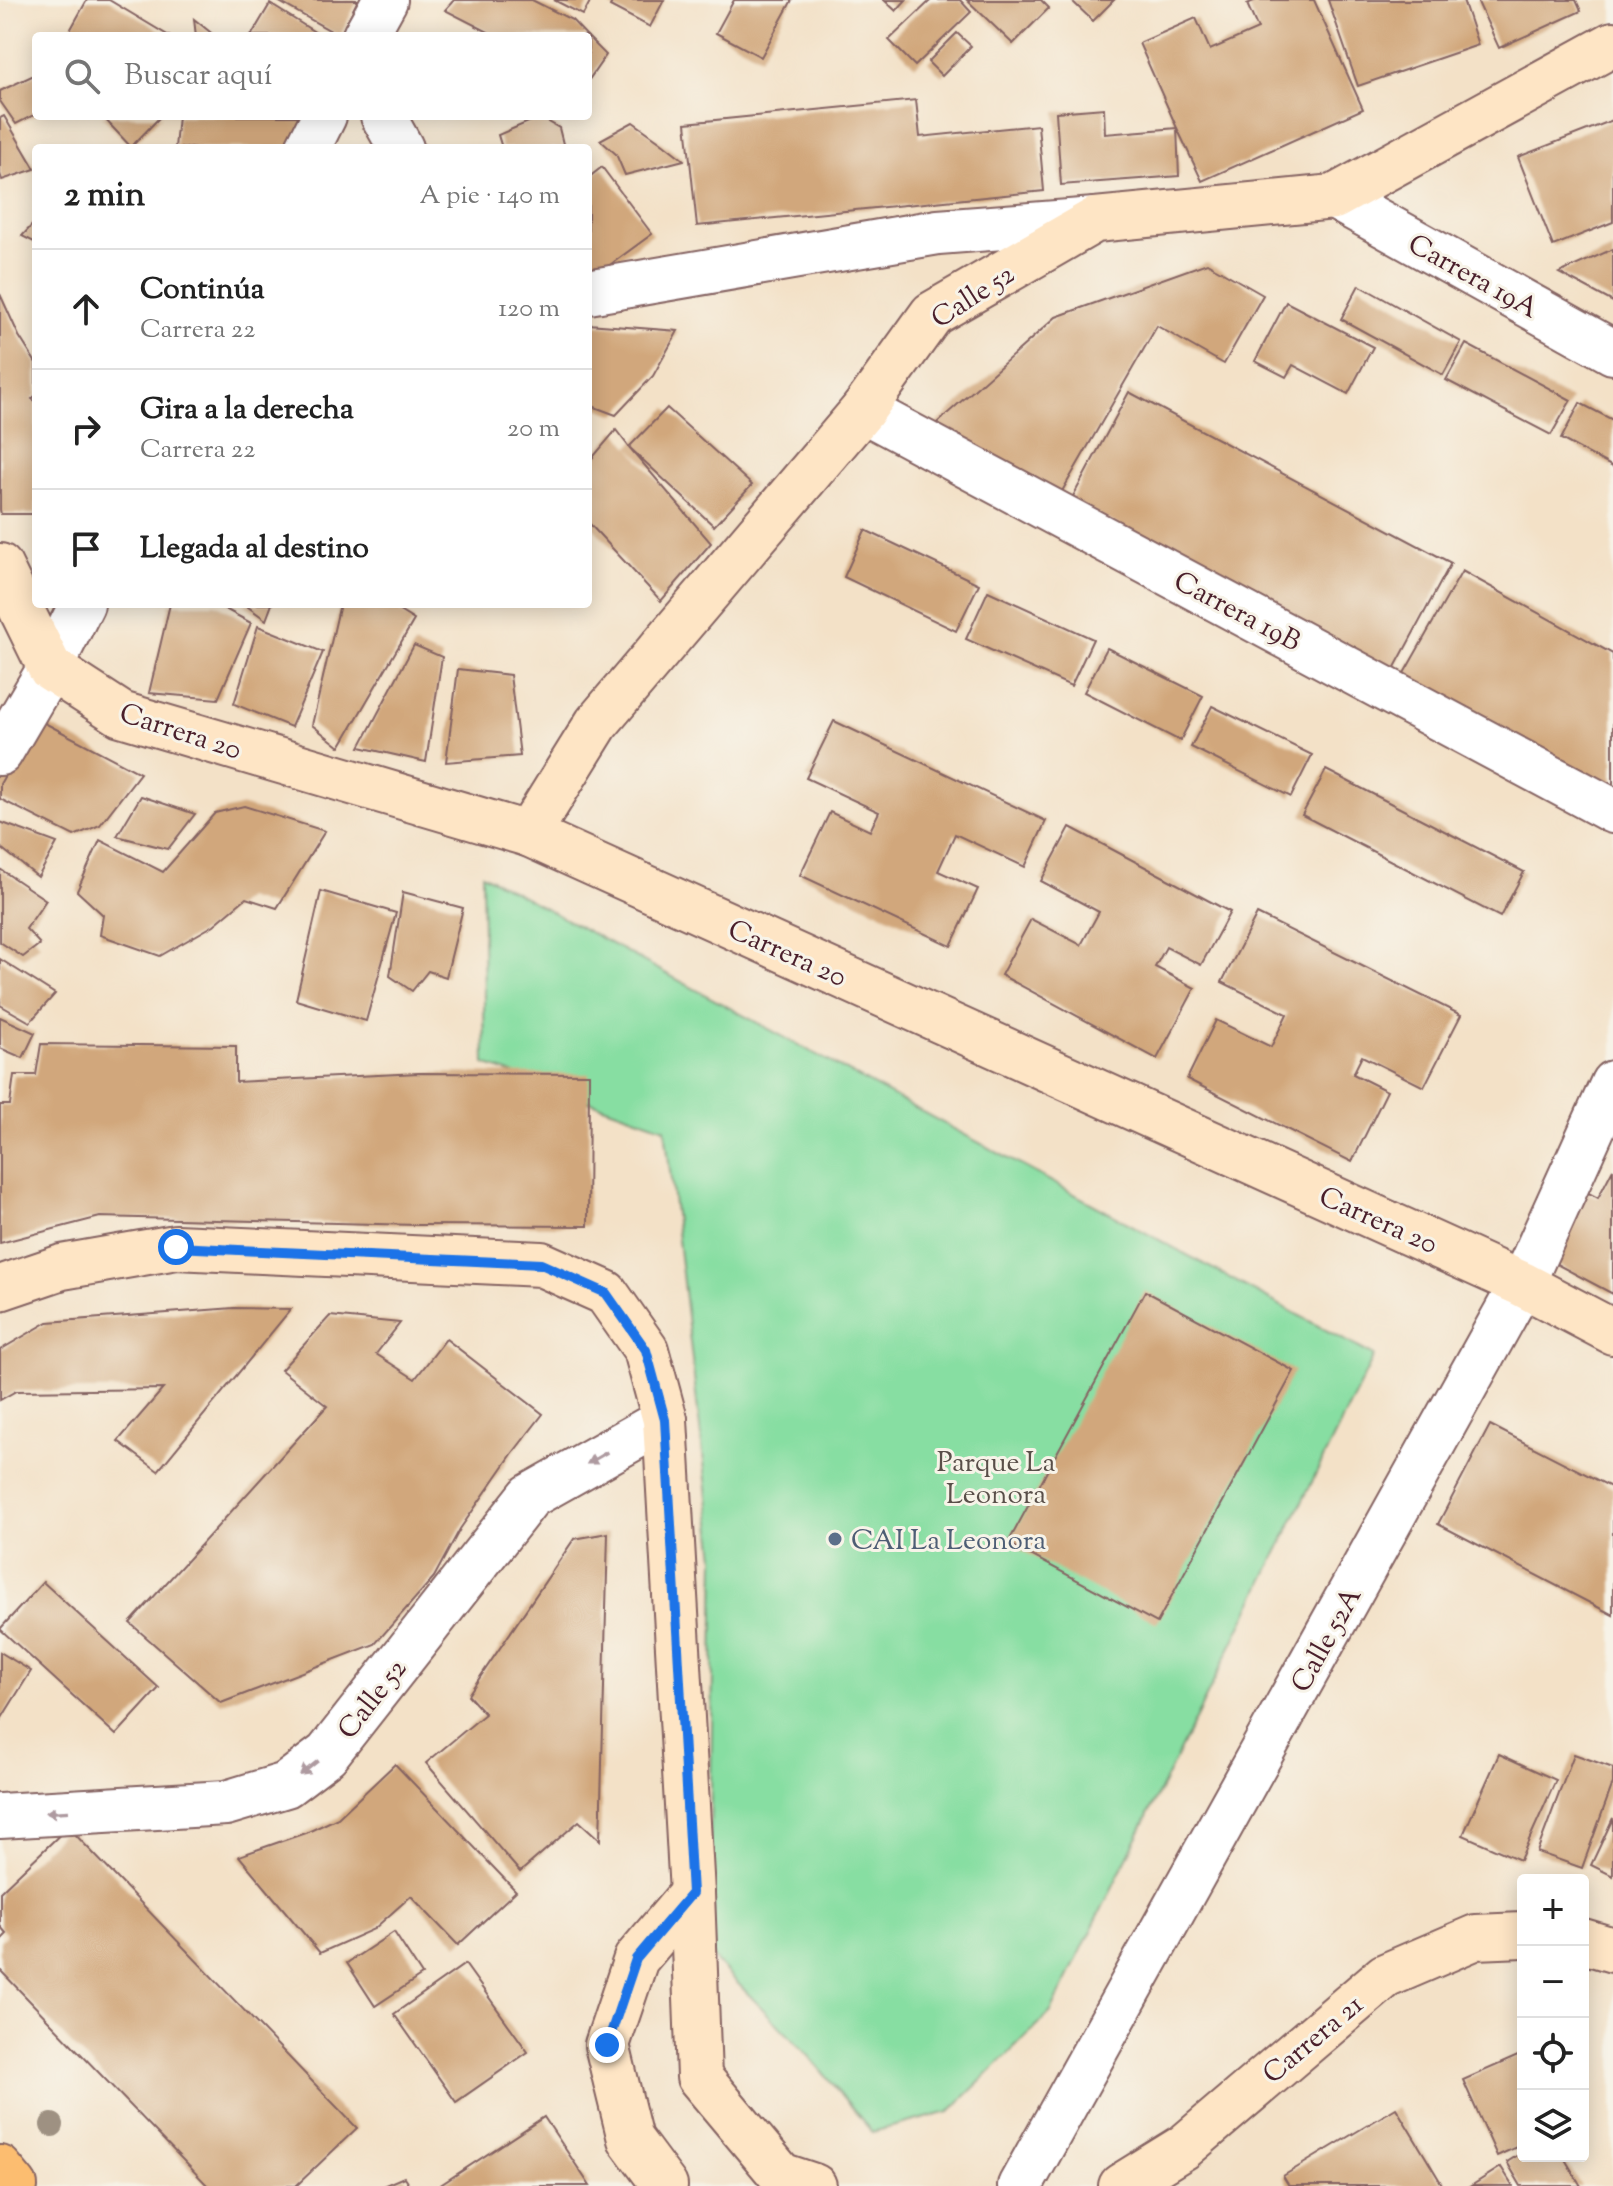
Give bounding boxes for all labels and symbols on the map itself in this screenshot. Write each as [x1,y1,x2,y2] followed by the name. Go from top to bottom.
[1400,225,1545,330] street label: Carrera 19A
[924,256,1023,339] street label: Calle 52
[1166,562,1307,663] street label: Carrera 19B
[114,694,246,771] street label: Carrera 20
[721,911,852,999] street label: Carrera 20
[1312,1178,1443,1266] street label: Carrera 20
[158,1229,194,1265] route start
[937,1444,1055,1516] park label: Parque La Leonora
[586,1451,608,1465] one-way arrow
[851,1522,1046,1562] place label: CAI La Leonora
[826,1530,844,1548] marker: CAI La Leonora
[1282,1580,1373,1700] street label: Calle 52A
[329,1651,417,1748] street label: Calle 52
[298,1759,319,1775] one-way arrow
[44,1805,69,1818] one-way arrow
[1255,1986,1373,2094] street label: Carrera 21
[589,2027,625,2063] route end

